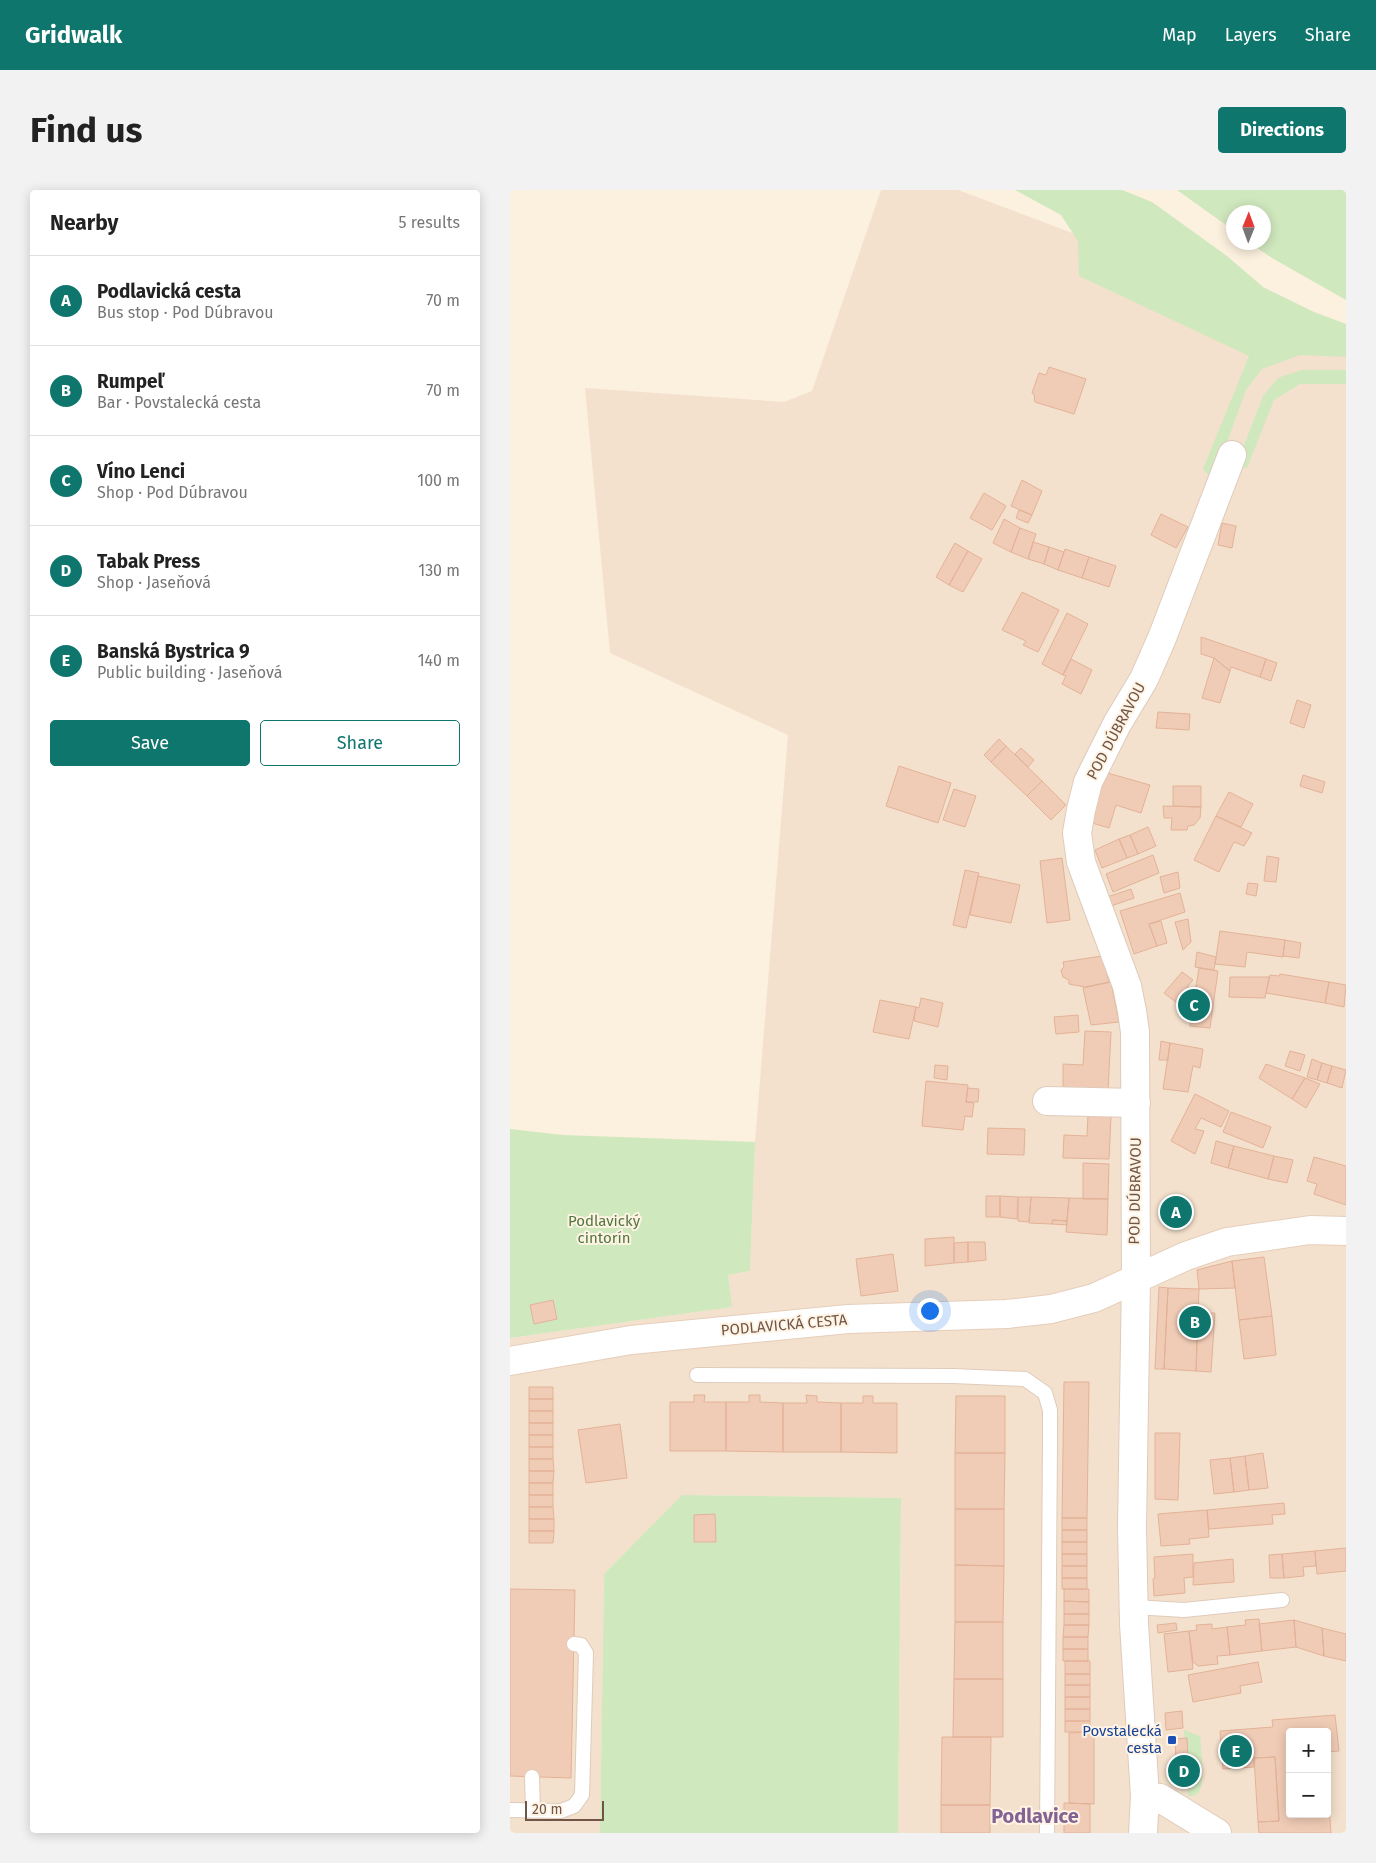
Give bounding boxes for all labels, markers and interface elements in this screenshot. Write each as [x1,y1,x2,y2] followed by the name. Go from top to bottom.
[25,21,122,49] text: Gridwalk
[1162,24,1197,46] text: Map
[1225,24,1277,46] text: Layers
[1305,24,1351,46] text: Share
[1218,107,1346,153] button: Directions
[30,109,142,151] text: Find us
[1226,205,1271,250] north arrow
[50,210,118,236] text: Nearby
[399,213,460,232] text: 5 results
[97,280,241,303] text: Podlavická cesta
[61,291,71,310] text: A
[426,291,460,310] text: 70 m
[97,303,274,322] text: Bus stop · Pod Dúbravou
[97,370,165,393] text: Rumpeľ
[61,381,71,400] text: B
[426,381,460,400] text: 70 m
[97,393,261,412] text: Bar · Povstalecká cesta
[97,460,185,483] text: Víno Lenci
[61,471,71,490] text: C
[417,471,460,490] text: 100 m
[97,483,248,502] text: Shop · Pod Dúbravou
[97,550,200,573] text: Tabak Press
[61,561,71,580] text: D
[418,561,460,580] text: 130 m
[97,573,211,592] text: Shop · Jaseňová
[97,640,250,663] text: Banská Bystrica 9
[62,651,70,670] text: E
[418,651,460,670] text: 140 m
[97,663,282,682] text: Public building · Jaseňová
[1083,679,1149,783] street label: POD DÚBRAVOU
[50,720,250,766] button: Save
[260,720,460,766] button: Share
[1178,986,1210,1024] pin: C
[1125,1137,1145,1245] street label: POD DÚBRAVOU
[1160,1193,1192,1231] pin: A
[568,1212,641,1247] park label: Podlavický cintorín
[917,1298,943,1324] your location
[1179,1303,1211,1341] pin: B
[720,1310,848,1339] street label: PODLAVICKÁ CESTA
[1082,1722,1162,1757] place label: Povstalecká cesta
[1286,1728,1331,1818] map controls
[1286,1728,1331,1773] button: +
[1220,1732,1252,1770] pin: E
[1166,1734,1178,1746] marker: Povstalecká cesta
[1168,1752,1200,1790] pin: D
[1286,1773,1331,1818] button: −
[525,1798,604,1821] scale bar
[532,1801,562,1818] text: 20 m
[991,1804,1079,1828] district label: Podlavice

